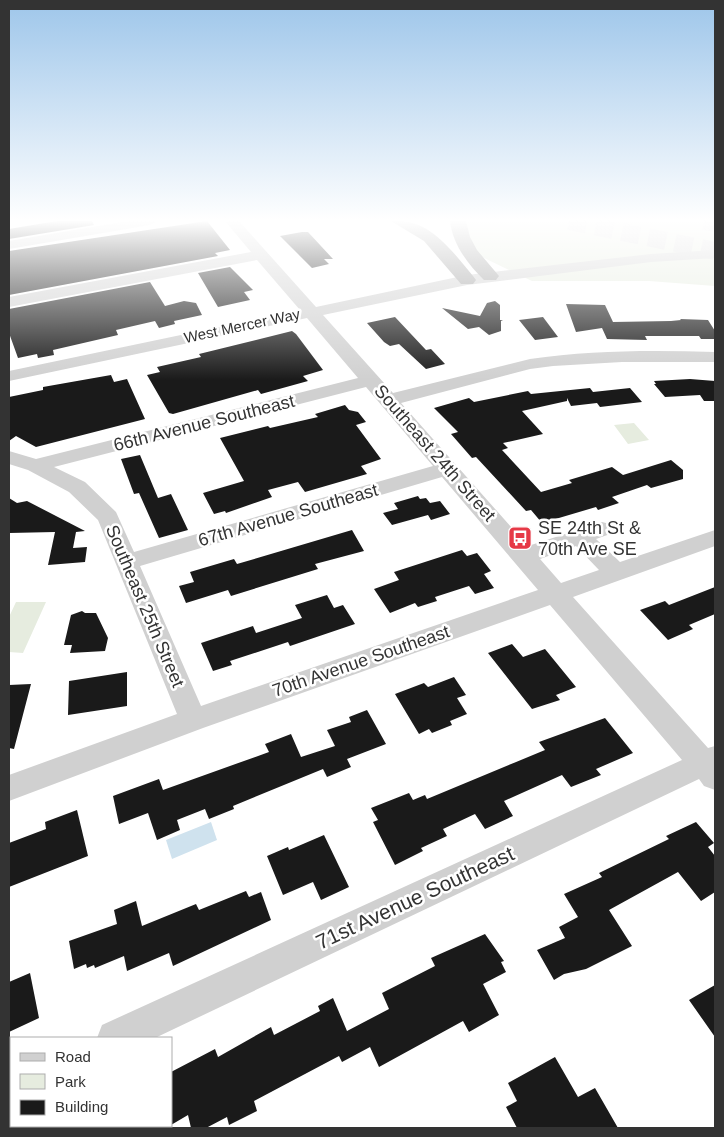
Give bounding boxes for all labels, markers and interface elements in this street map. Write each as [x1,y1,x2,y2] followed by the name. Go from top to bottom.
[182,305,302,346] street label: West Mercer Way
[370,381,500,525] street label: Southeast 24th Street
[111,391,297,455] street label: 66th Avenue Southeast
[196,480,380,550] street label: 67th Avenue Southeast
[538,518,641,559] place label: SE 24th St & 70th Ave SE
[102,522,188,690] street label: Southeast 25th Street
[507,525,533,551] bus stop icon: SE 24th St & 70th Ave SE
[270,621,452,701] street label: 70th Avenue Southeast
[312,841,518,954] street label: 71st Avenue Southeast
[10,1037,172,1127] legend
[55,1048,91,1065] text: Road
[55,1073,86,1090] text: Park
[55,1098,108,1115] text: Building

